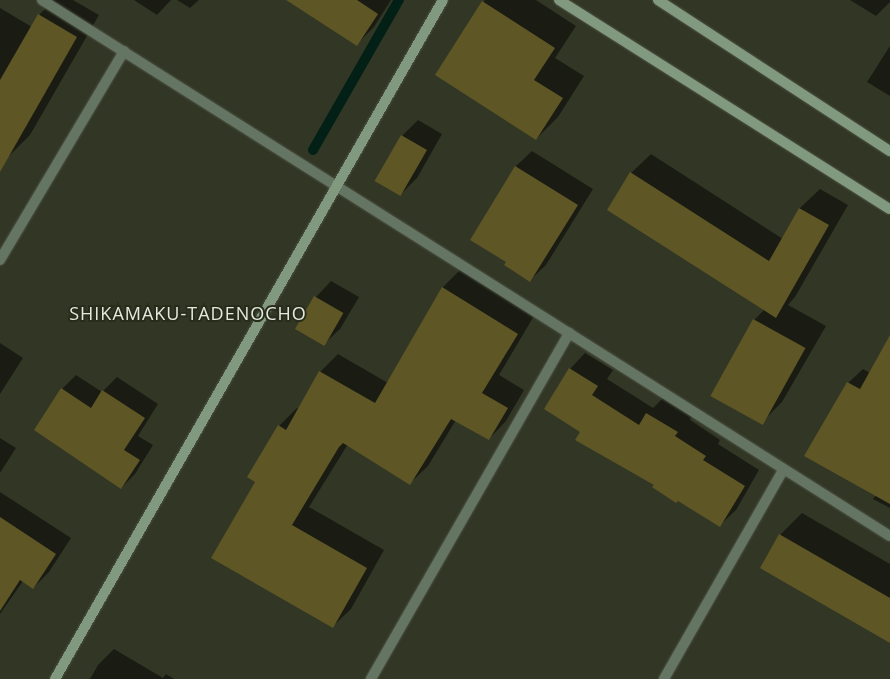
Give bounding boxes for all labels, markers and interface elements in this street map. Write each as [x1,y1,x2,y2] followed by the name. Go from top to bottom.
[67,302,309,324] district label: SHIKAMAKU-TADENOCHO

